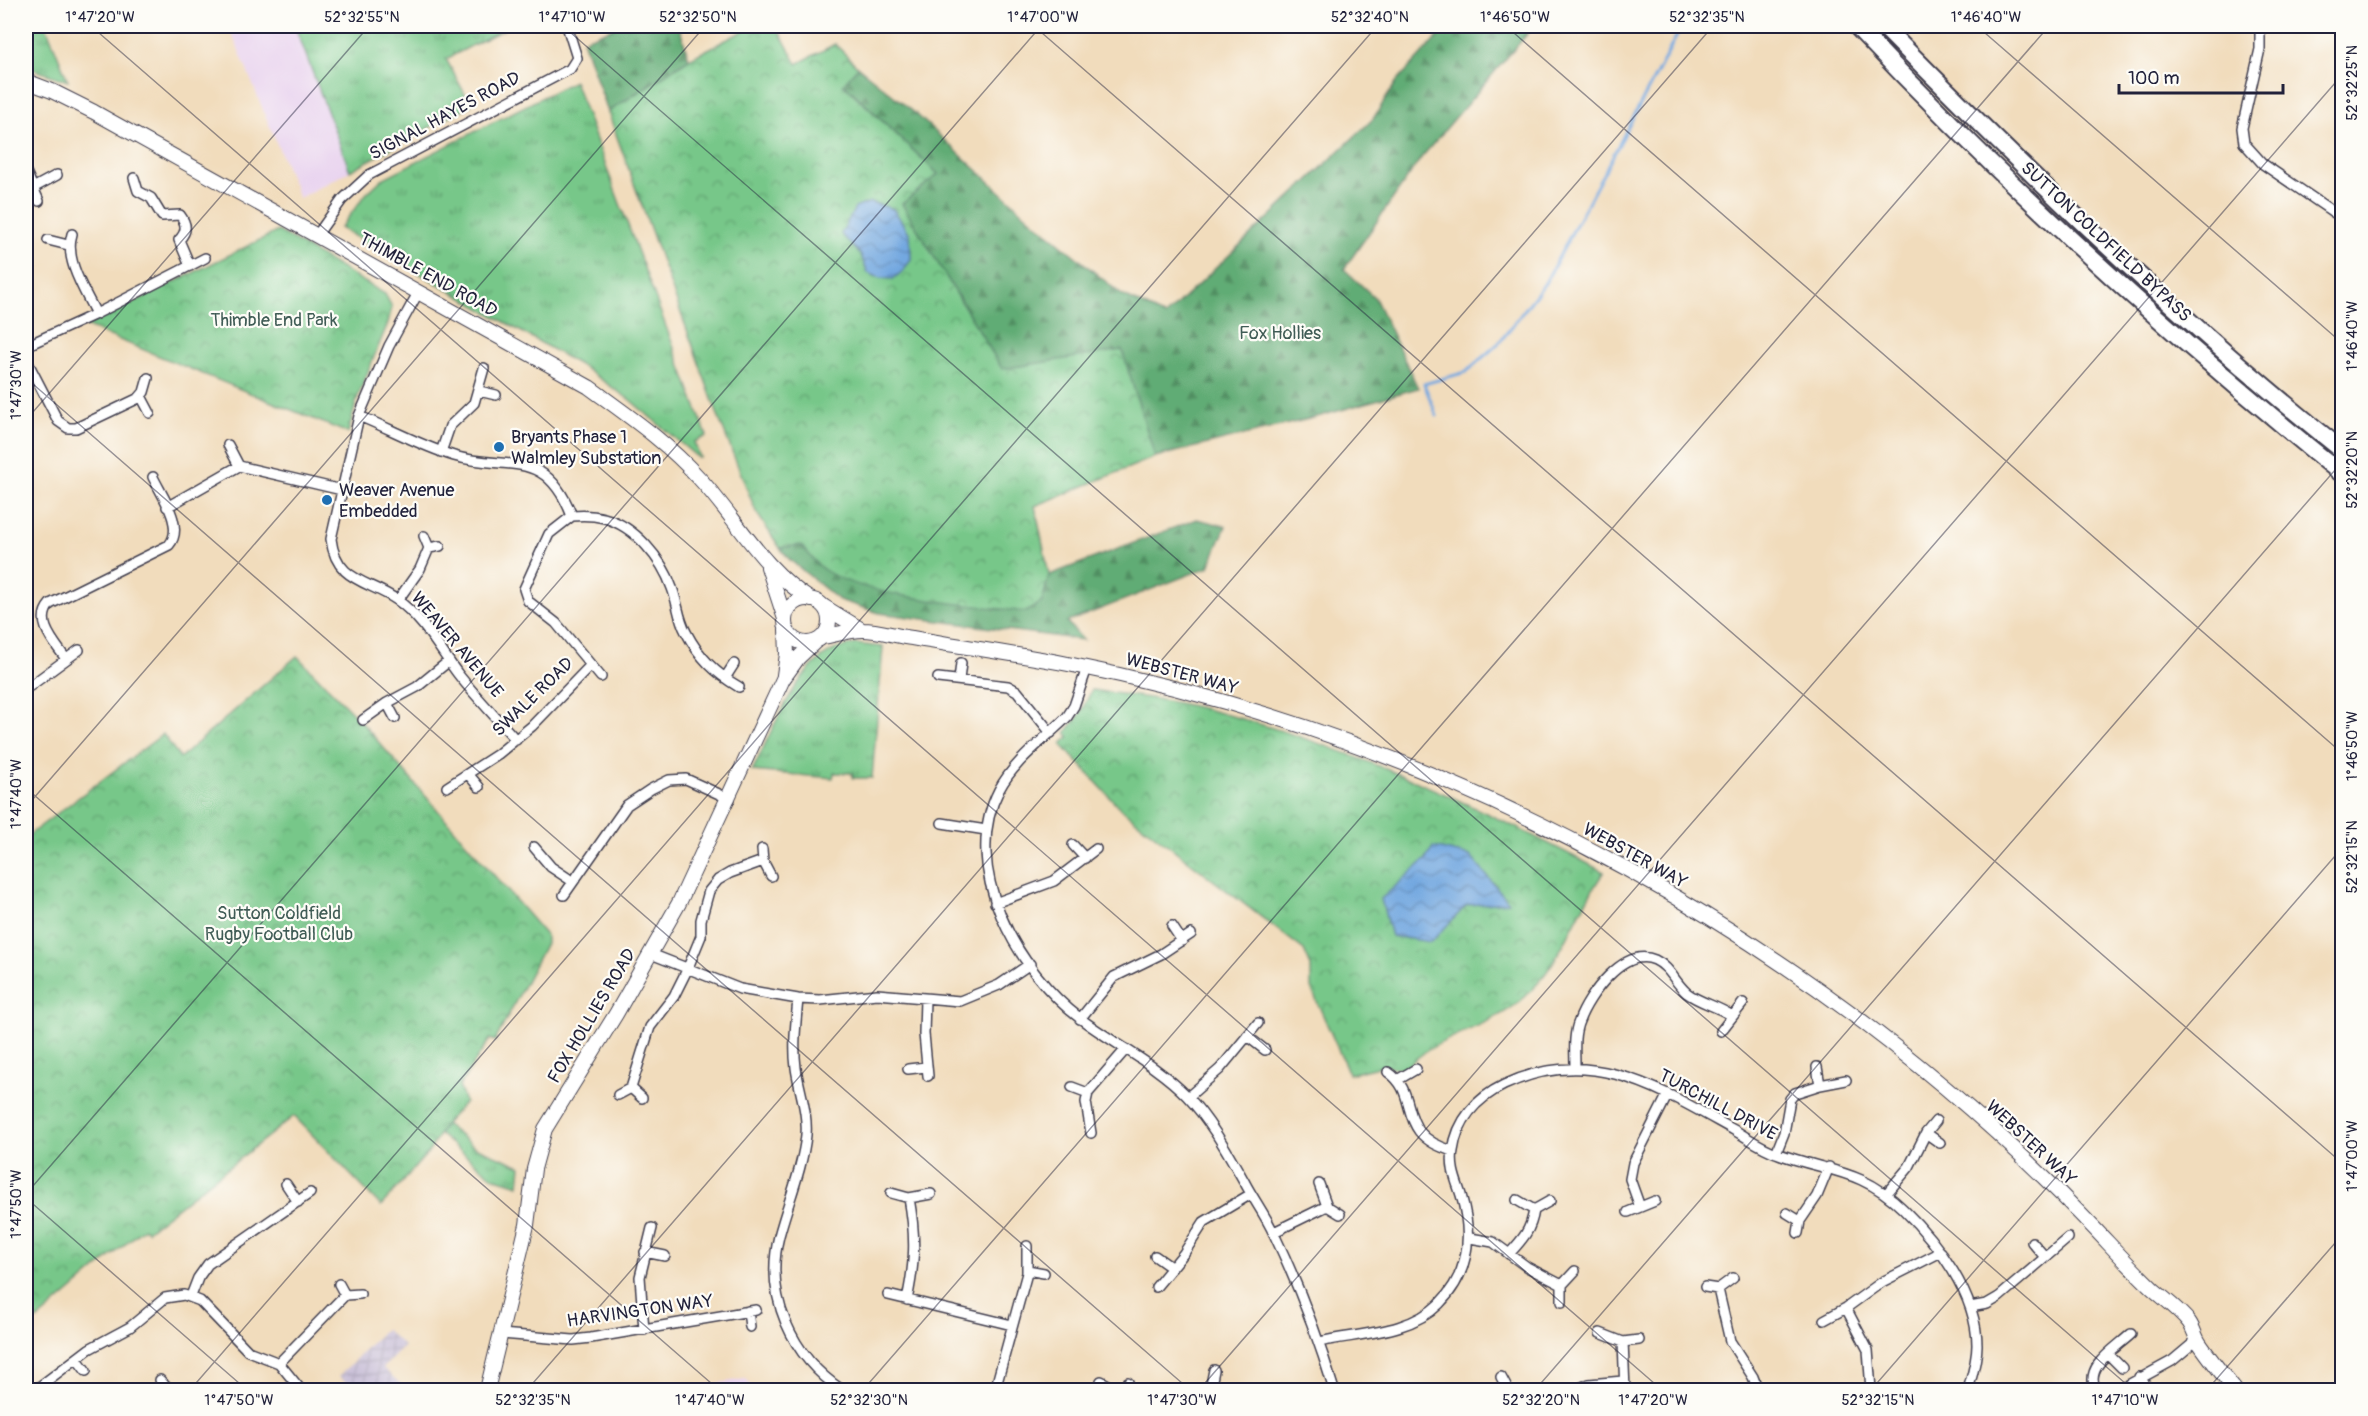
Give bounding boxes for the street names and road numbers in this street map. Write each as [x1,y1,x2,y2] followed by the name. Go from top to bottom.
[366,67,524,165] street label: SIGNAL HAYES ROAD
[2016,157,2196,327] street label: SUTTON COLDFIELD BYPASS
[355,227,501,323] street label: THIMBLE END ROAD
[406,587,508,703] street label: WEAVER AVENUE
[1123,648,1241,700] street label: WEBSTER WAY
[487,652,579,742] street label: SWALE ROAD
[1579,818,1692,894] street label: WEBSTER WAY
[543,944,641,1088] street label: FOX HOLLIES ROAD
[1655,1064,1781,1146] street label: TURCHILL DRIVE
[1981,1095,2081,1191] street label: WEBSTER WAY
[565,1289,715,1333] street label: HARVINGTON WAY

